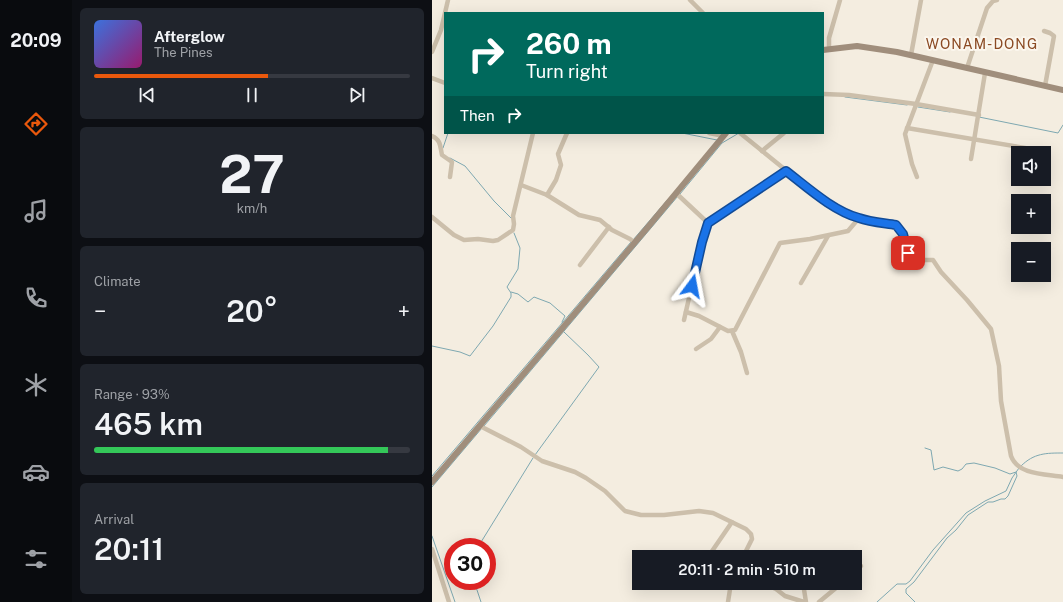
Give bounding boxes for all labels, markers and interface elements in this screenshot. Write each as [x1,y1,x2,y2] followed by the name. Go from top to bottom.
[526,27,612,60] text: 260 m
[154,28,225,45] text: Afterglow
[460,28,512,80] icon: right
[10,30,62,51] text: 20:09
[926,36,1038,52] district label: WONAM-DONG
[154,45,213,60] text: The Pines
[526,61,608,82] text: Turn right
[136,84,158,106] icon: previous
[241,84,263,106] icon: pause
[346,84,368,106] icon: next
[503,104,525,126] icon: right
[460,107,495,124] text: Then
[22,110,50,138] icon: directions
[219,144,285,205] text: 27
[1011,146,1051,282] map controls
[1011,146,1051,186] button: sound
[1011,194,1051,234] button: +
[22,197,50,225] icon: music
[237,201,267,216] text: km/h
[891,236,925,270] pin
[897,242,919,264] icon: arrive
[1011,242,1051,282] button: −
[671,265,713,307] position arrow
[94,274,141,289] text: Climate
[22,284,50,312] icon: phone
[226,293,278,329] text: 20°
[94,298,106,324] text: −
[398,298,410,324] text: +
[22,371,50,399] icon: climate
[94,387,170,402] text: Range · 93%
[94,406,203,442] text: 465 km
[22,458,50,486] icon: car
[94,512,134,527] text: Arrival
[94,531,164,567] text: 20:11
[444,538,496,590] speed limit sign: 30
[22,545,50,573] icon: filters
[678,561,816,578] text: 20:11 · 2 min · 510 m

